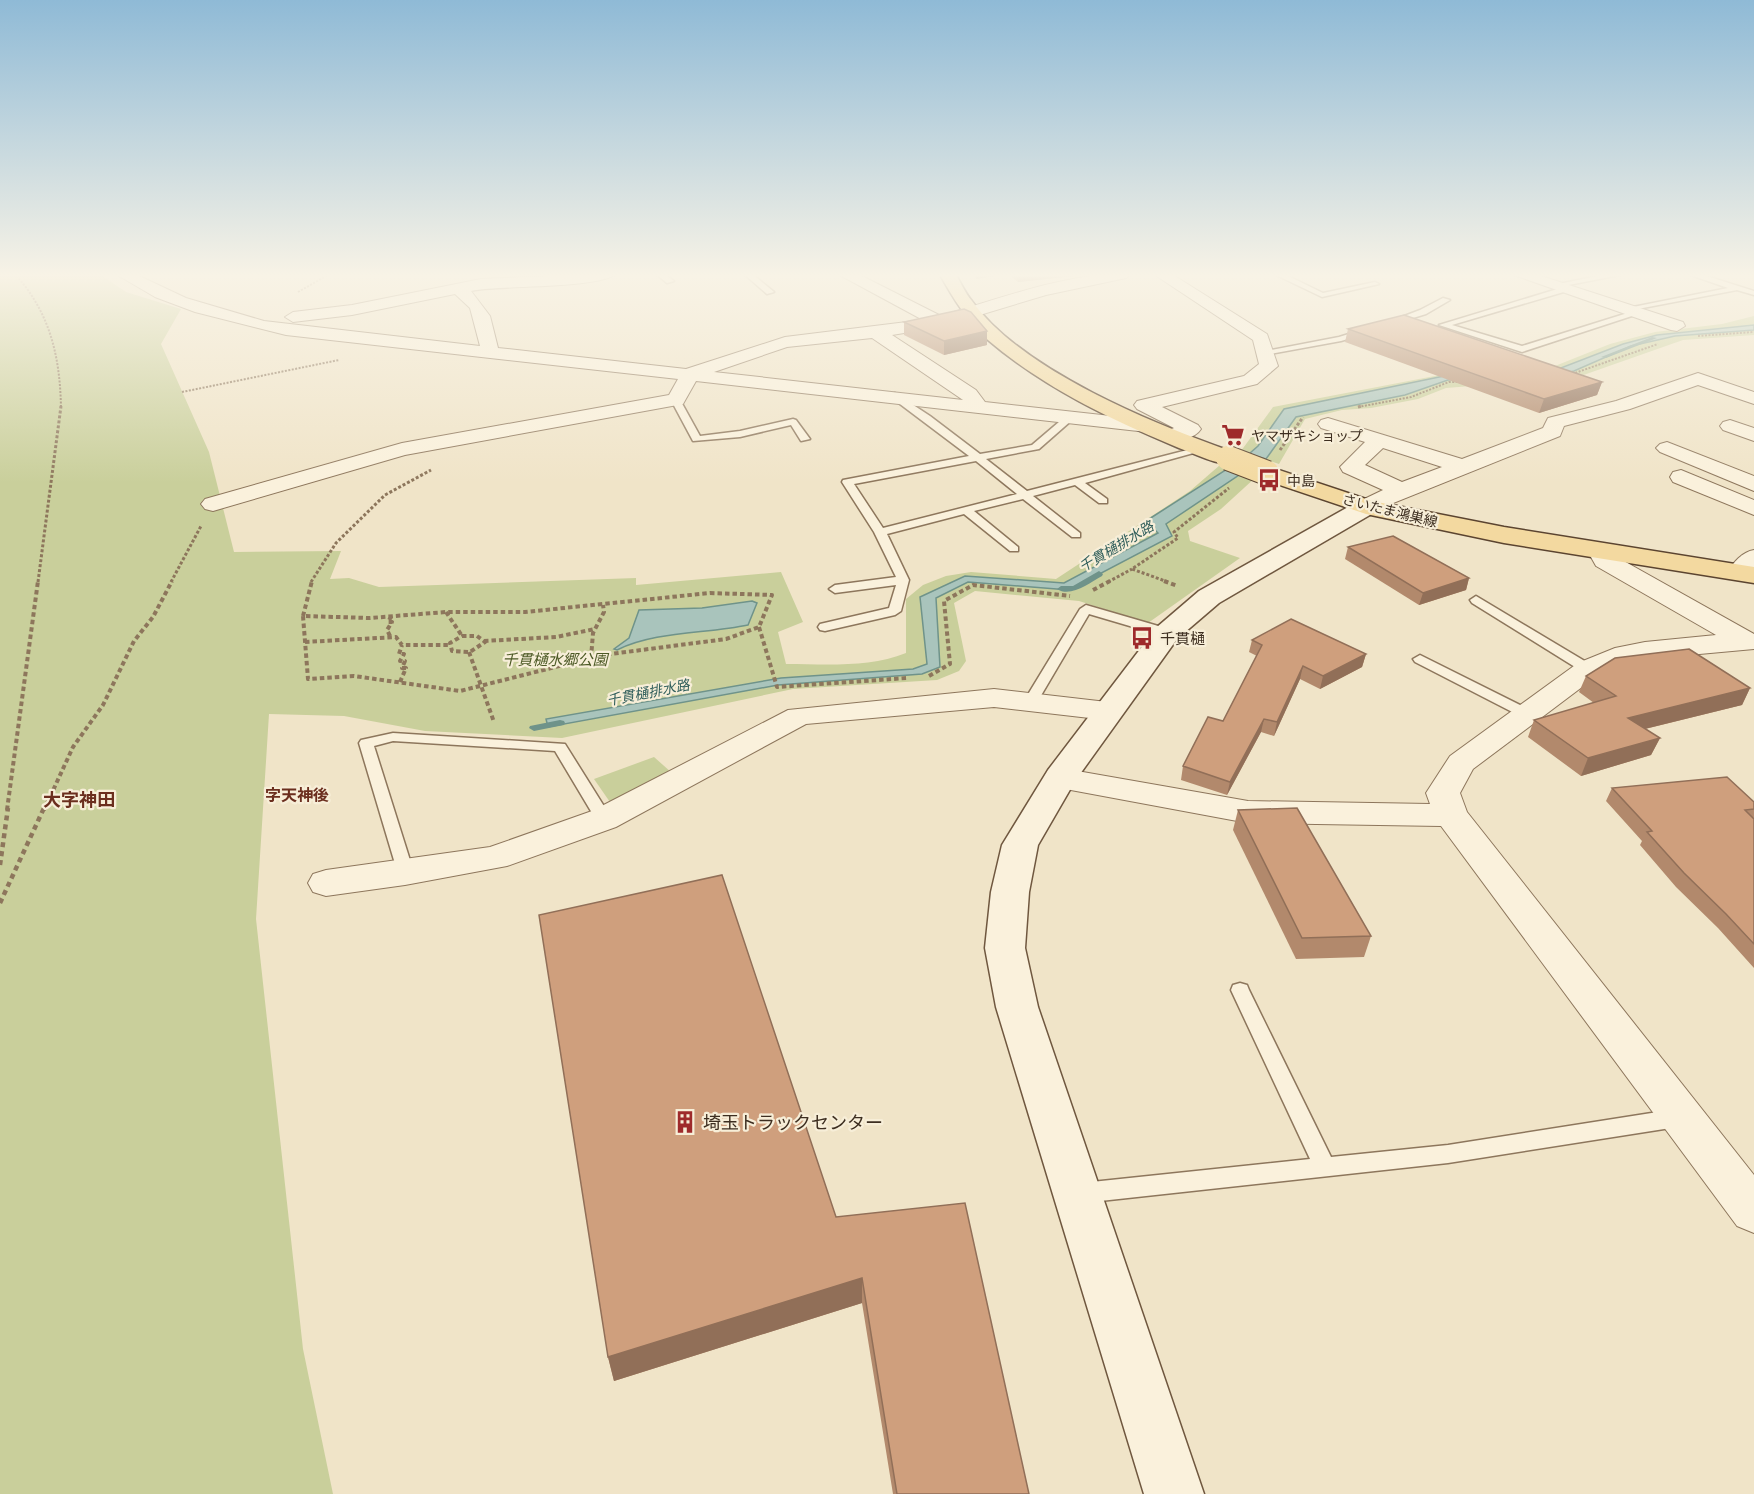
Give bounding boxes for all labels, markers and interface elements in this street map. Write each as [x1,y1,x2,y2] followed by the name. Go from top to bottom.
[1220,422,1246,448] supermarket icon: ヤマザキショップ
[1251,426,1363,445] place label: ヤマザキショップ
[1256,467,1282,493] bus stop icon: 中島
[1287,471,1315,490] place label: 中島
[1340,489,1440,531] street label: さいたま鴻巣線
[1075,516,1158,576] water label: 千貫樋排水路
[1129,625,1155,651] bus stop icon: 千貫樋
[1160,628,1205,648] place label: 千貫樋
[502,649,609,669] park label: 千貫樋水郷公園
[605,674,692,709] water label: 千貫樋排水路
[265,784,329,806] district label: 字天神後
[43,787,115,811] district label: 大字神田
[672,1109,698,1135] building icon: 埼玉トラックセンター
[703,1110,883,1134] place label: 埼玉トラックセンター

